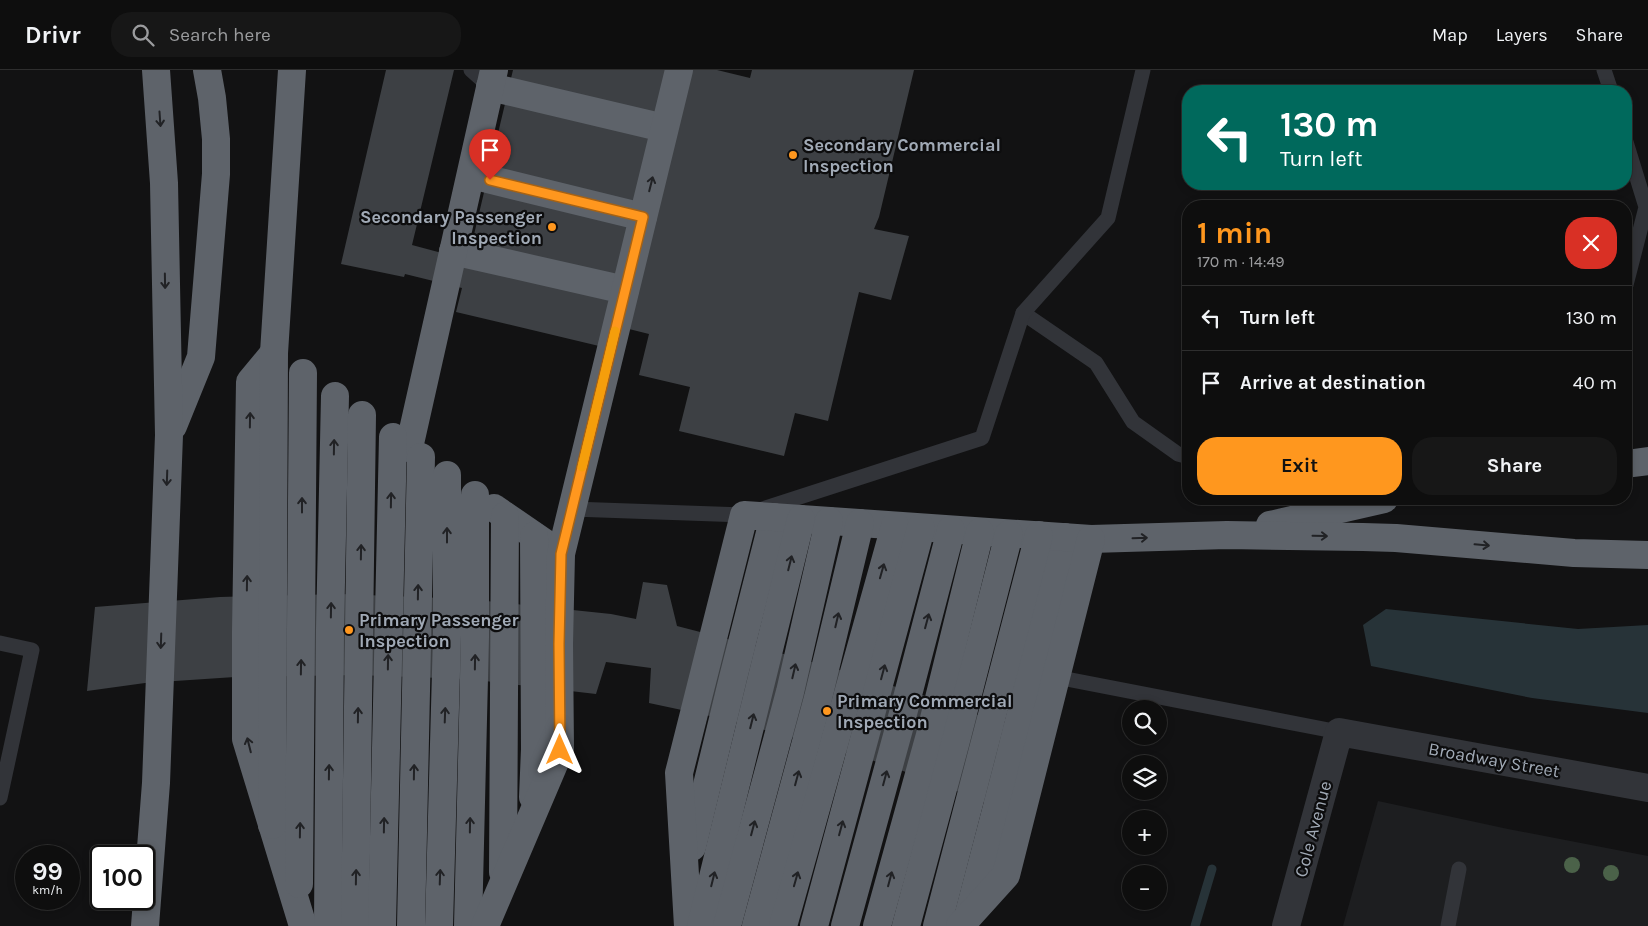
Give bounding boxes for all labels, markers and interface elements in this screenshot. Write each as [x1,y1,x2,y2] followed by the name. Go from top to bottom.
[111,12,461,57] search box
[25,21,81,49] text: Drivr
[129,21,157,49] icon: search
[169,24,271,46] text: Search here
[1432,24,1468,46] text: Map
[1496,24,1548,46] text: Layers
[1576,24,1623,46] text: Share
[1280,104,1378,145] text: 130 m
[1197,105,1262,170] icon: left
[155,110,164,126] one-way arrow
[469,129,511,180] pin
[803,134,1001,177] place label: Secondary Commercial Inspection
[476,136,504,164] icon: arrive
[1280,146,1363,172] text: Turn left
[787,149,799,161] marker: Secondary Commercial Inspection
[647,176,656,192] one-way arrow
[360,206,542,249] place label: Secondary Passenger Inspection
[1197,215,1272,251] text: 1 min
[1565,217,1617,269] button: close
[546,221,558,233] marker: Secondary Passenger Inspection
[1197,252,1285,271] text: 170 m · 14:49
[160,272,170,289] one-way arrow
[1197,304,1225,332] icon: left
[1240,307,1315,329] text: Turn left
[1566,307,1617,329] text: 130 m
[1197,369,1225,397] icon: arrive
[1240,372,1426,394] text: Arrive at destination
[1573,372,1617,394] text: 40 m
[245,413,254,429] one-way arrow
[1197,437,1402,495] button: Exit
[1412,437,1617,495] button: Share
[329,440,339,456] one-way arrow
[163,470,172,486] one-way arrow
[387,492,396,508] one-way arrow
[297,497,307,514] one-way arrow
[442,527,452,544] one-way arrow
[1311,531,1327,541] one-way arrow
[1131,533,1147,542] one-way arrow
[1473,540,1489,550] one-way arrow
[356,545,365,561] one-way arrow
[786,555,795,571] one-way arrow
[878,563,888,579] one-way arrow
[242,575,251,591] one-way arrow
[413,585,423,601] one-way arrow
[326,602,335,618] one-way arrow
[359,609,519,652] place label: Primary Passenger Inspection
[833,613,842,629] one-way arrow
[923,613,932,629] one-way arrow
[343,624,355,636] marker: Primary Passenger Inspection
[157,633,166,649] one-way arrow
[383,655,392,671] one-way arrow
[470,655,479,671] one-way arrow
[296,660,306,676] one-way arrow
[790,663,799,679] one-way arrow
[879,664,889,680] one-way arrow
[837,690,1013,733] place label: Primary Commercial Inspection
[1122,700,1167,910] map controls
[1122,700,1167,745] button: search
[821,705,833,717] marker: Primary Commercial Inspection
[354,707,363,723] one-way arrow
[440,707,449,723] one-way arrow
[748,713,757,729] one-way arrow
[533,723,585,775] position arrow
[243,737,253,753] one-way arrow
[1427,738,1562,782] street label: Broadway Street
[1122,755,1167,800] button: layers
[324,765,334,781] one-way arrow
[410,765,419,781] one-way arrow
[792,770,802,786] one-way arrow
[881,770,891,786] one-way arrow
[1290,778,1336,880] street label: Cole Avenue
[1122,810,1167,855] button: +
[380,817,389,833] one-way arrow
[466,817,475,833] one-way arrow
[749,821,758,837] one-way arrow
[836,821,846,837] one-way arrow
[295,822,304,838] one-way arrow
[90,845,155,910] speed limit sign: 100
[32,857,63,886] text: 99
[1122,865,1167,910] button: −
[351,870,361,886] one-way arrow
[435,870,445,886] one-way arrow
[709,871,718,887] one-way arrow
[792,871,802,887] one-way arrow
[886,871,895,887] one-way arrow
[32,883,63,897] text: km/h

